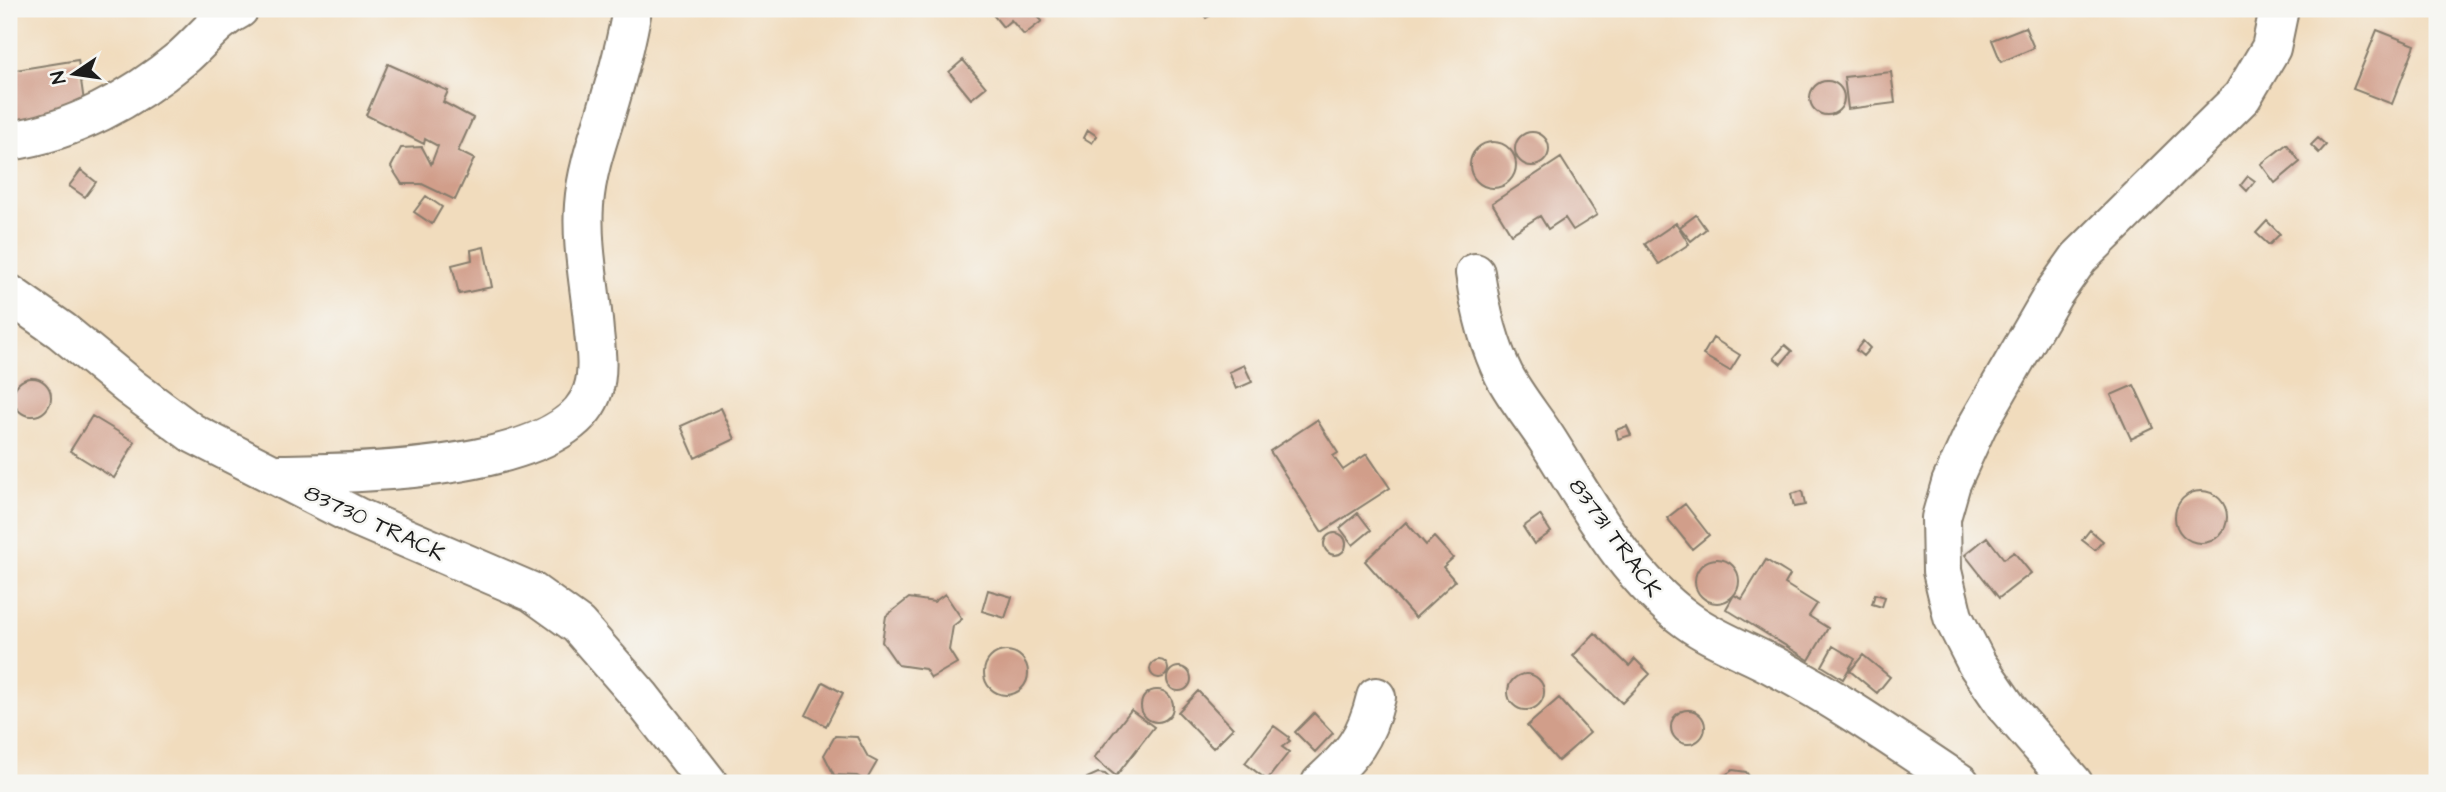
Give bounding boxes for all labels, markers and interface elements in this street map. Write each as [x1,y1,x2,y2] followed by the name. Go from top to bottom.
[38,38,108,108] north arrow
[44,69,73,86] text: N
[1561,471,1669,604] street label: 83731 TRACK
[299,476,450,570] street label: 83730 TRACK

